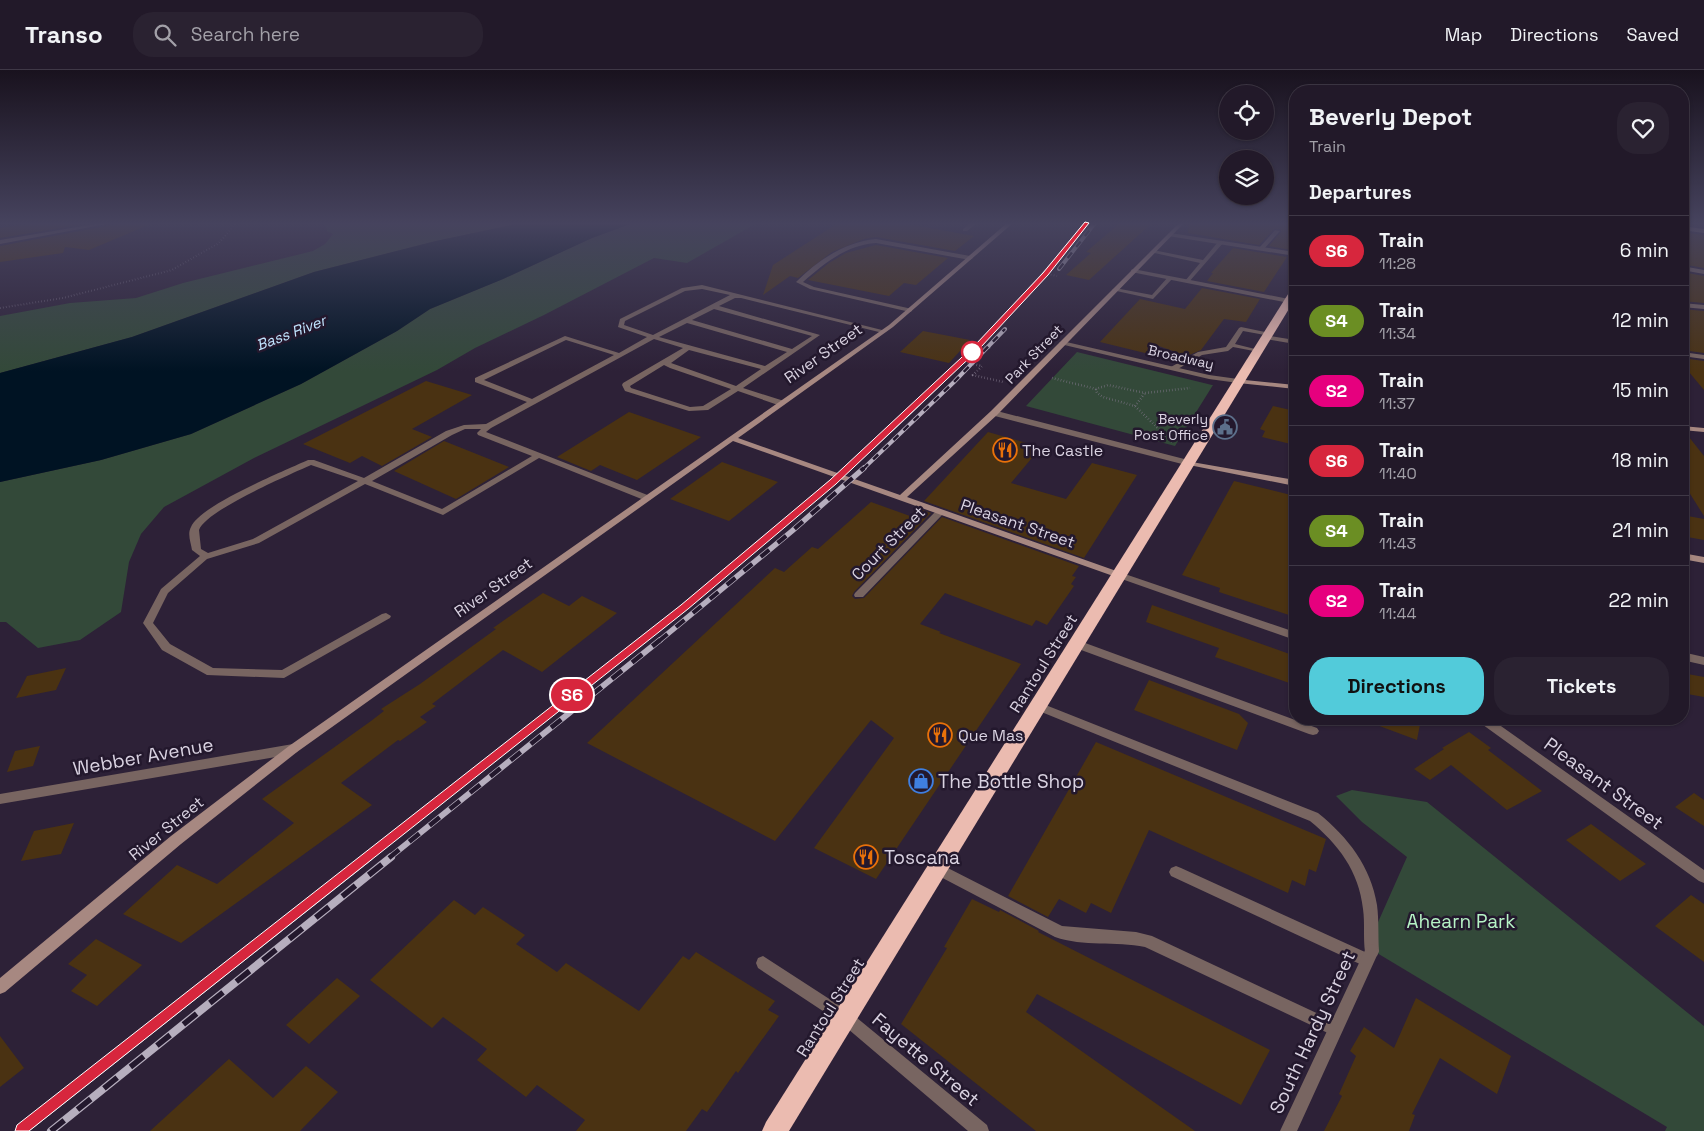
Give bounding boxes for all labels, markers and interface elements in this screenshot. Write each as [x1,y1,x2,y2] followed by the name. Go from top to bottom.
[133,12,483,57] search box
[25,19,103,50] text: Transo
[151,21,179,49] icon: search
[191,22,300,47] text: Search here
[1445,23,1482,46] text: Map
[1510,23,1599,46] text: Directions
[1627,23,1679,46] text: Saved
[1219,85,1274,205] map controls
[1219,85,1274,140] button: locate
[1309,101,1472,132] text: Beverly Depot
[1617,102,1669,154] button: heart
[1309,136,1346,157] text: Train
[1219,150,1274,205] button: layers
[1309,180,1412,205] text: Departures
[1379,228,1424,253] text: Train
[1620,238,1669,263] text: 6 min
[1325,239,1348,262] text: S6
[1379,253,1416,274] text: 11:28
[1379,298,1424,323] text: Train
[1612,308,1669,333] text: 12 min
[1325,309,1348,332] text: S4
[253,310,330,355] water label: Bass River
[780,319,867,388] street label: River Street
[1001,321,1067,387] street label: Park Street
[1379,323,1416,344] text: 11:34
[961,341,983,363] unlabelled marker
[1146,341,1216,373] street label: Broadway
[1379,368,1424,393] text: Train
[1612,378,1669,403] text: 15 min
[1326,379,1347,402] text: S2
[1379,393,1415,414] text: 11:37
[1134,410,1208,444] place label: Beverly Post Office
[1212,414,1238,440] public building icon: Beverly Post Office
[992,437,1018,463] restaurant icon: The Castle
[1379,438,1424,463] text: Train
[1022,440,1103,461] place label: The Castle
[1612,448,1669,473] text: 18 min
[1325,449,1348,472] text: S6
[1379,463,1417,484] text: 11:40
[958,494,1078,553] street label: Pleasant Street
[847,502,930,585] street label: Court Street
[1379,508,1424,533] text: Train
[1612,518,1669,543] text: 21 min
[1325,519,1348,542] text: S4
[1379,533,1416,554] text: 11:43
[450,553,537,622] street label: River Street
[1379,578,1424,603] text: Train
[1609,588,1669,613] text: 22 min
[1326,589,1347,612] text: S2
[1379,603,1416,624] text: 11:44
[1005,610,1082,717] street label: Rantoul Street
[1309,657,1484,715] button: Directions
[1494,657,1669,715] button: Tickets
[550,679,594,711] line badge: S6
[561,683,583,706] text: S6
[927,722,953,748] restaurant icon: Que Mas
[958,725,1024,746] place label: Que Mas
[71,732,215,781] street label: Webber Avenue
[1539,732,1669,835] street label: Pleasant Street
[908,768,934,794] shop icon: The Bottle Shop
[938,769,1084,794] place label: The Bottle Shop
[124,792,208,865] street label: River Street
[853,844,879,870] restaurant icon: Toscana
[884,845,960,870] place label: Toscana
[1407,909,1516,934] park label: Ahearn Park
[1264,947,1361,1118] street label: South Hardy Street
[792,954,869,1061] street label: Rantoul Street
[867,1007,985,1112] street label: Fayette Street

